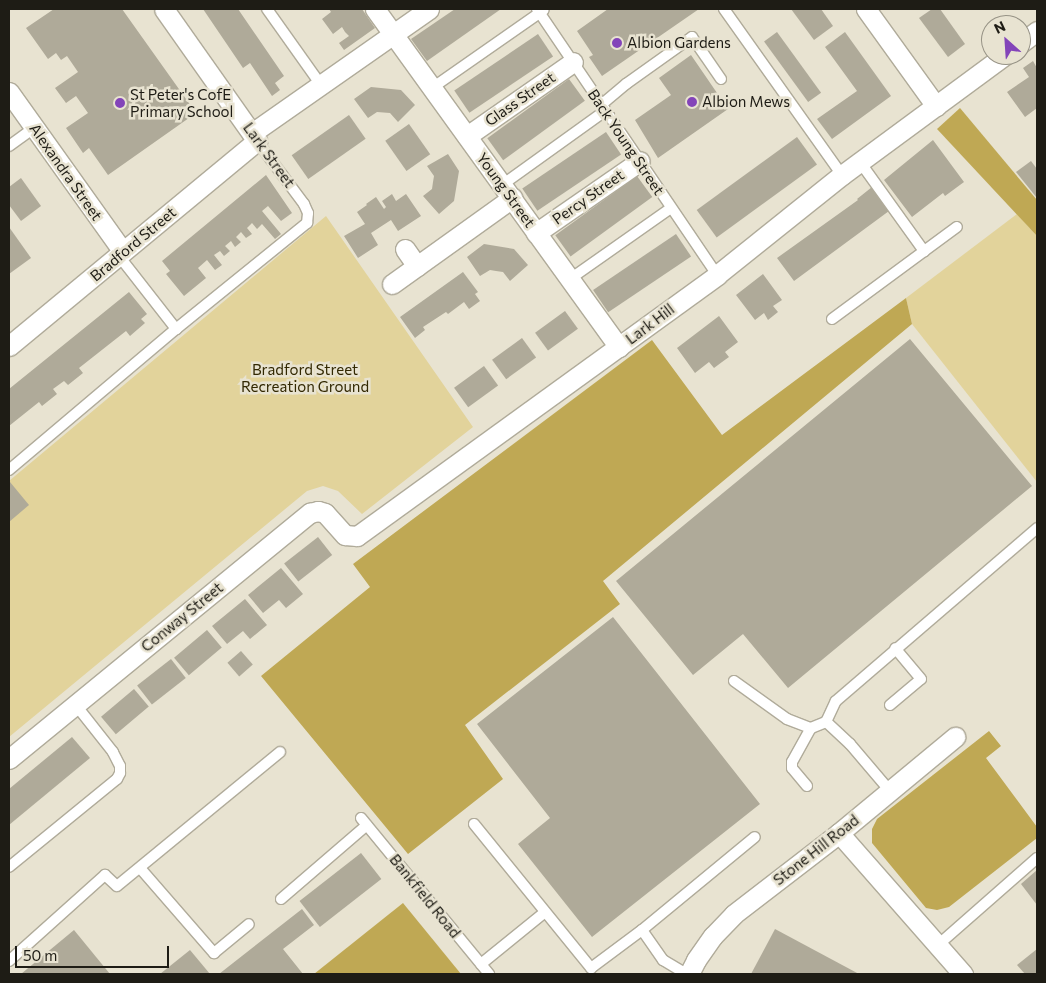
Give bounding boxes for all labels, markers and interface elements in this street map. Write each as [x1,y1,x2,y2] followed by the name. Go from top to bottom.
[981,15,1031,65] north arrow
[991,17,1008,37] text: N
[627,34,731,52] place label: Albion Gardens
[611,37,623,49] marker: Albion Gardens
[481,68,559,130] street label: Glass Street
[130,85,233,120] place label: St Peter's CofE Primary School
[584,86,668,198] street label: Back Young Street
[702,93,790,111] place label: Albion Mews
[686,96,698,108] marker: Albion Mews
[114,97,126,109] marker: St Peter's CofE Primary School
[239,119,299,191] street label: Lark Street
[26,120,106,224] street label: Alexandra Street
[473,149,539,231] street label: Young Street
[549,166,627,228] street label: Percy Street
[87,203,179,285] street label: Bradford Street
[622,300,678,348] street label: Lark Hill
[241,360,369,395] park label: Bradford Street Recreation Ground
[137,578,227,656] street label: Conway Street
[770,811,862,889] street label: Stone Hill Road
[386,851,464,941] street label: Bankfield Road
[18,936,171,968] scale bar
[23,946,57,964] text: 50 m

